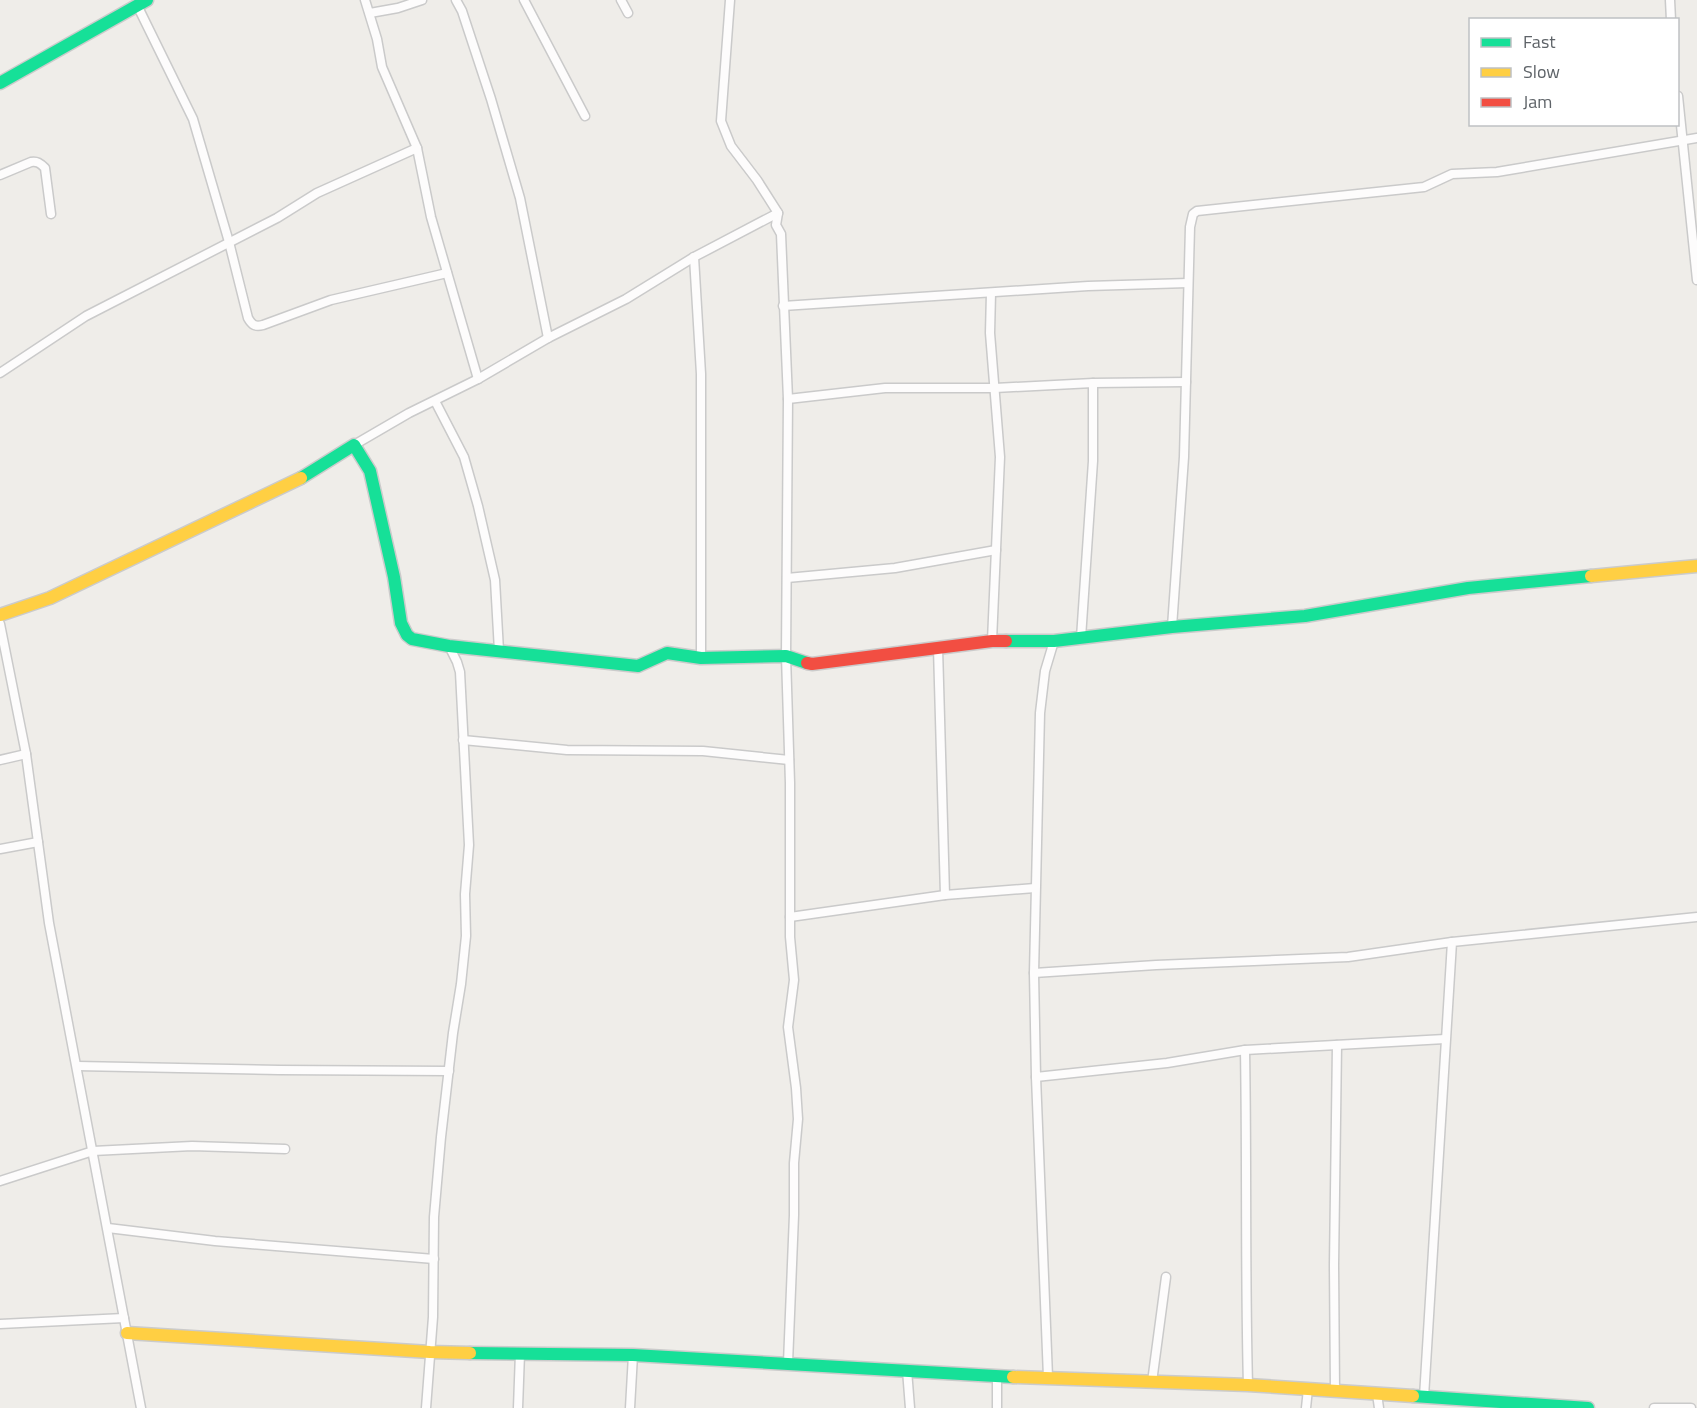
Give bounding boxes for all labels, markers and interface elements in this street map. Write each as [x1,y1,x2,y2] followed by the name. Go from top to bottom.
[1469,18,1679,126] legend
[1523,28,1556,55] text: Fast
[1523,58,1560,85] text: Slow
[1523,88,1552,115] text: Jam

